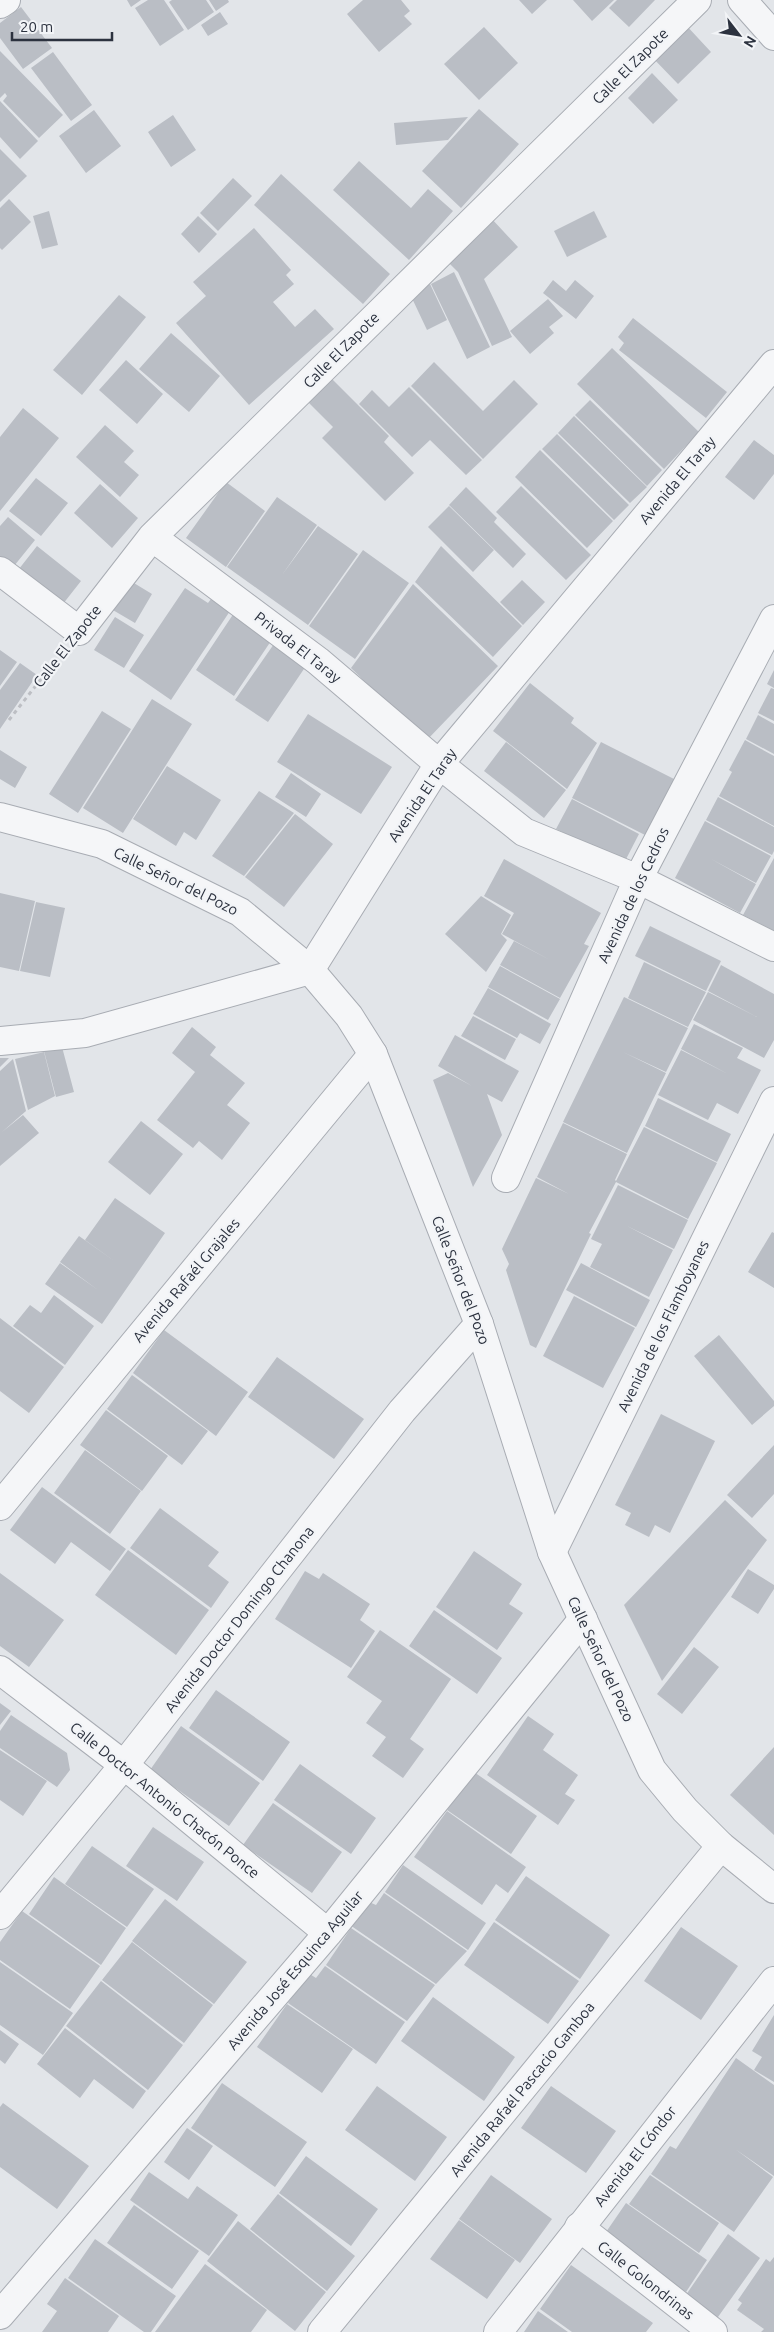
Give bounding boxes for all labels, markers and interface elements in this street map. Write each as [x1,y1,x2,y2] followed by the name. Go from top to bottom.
[12,10,112,42] scale bar
[714,10,764,60] north arrow
[20,18,53,35] text: 20 m
[589,25,671,107] street label: Calle El Zapote
[741,33,760,50] text: N
[300,309,382,391] street label: Calle El Zapote
[635,433,719,527] street label: Avenida El Taray
[29,601,105,691] street label: Calle El Zapote
[251,608,345,686] street label: Privada El Taray
[384,745,460,845] street label: Avenida El Taray
[594,825,672,965] street label: Avenida de los Cedros
[111,843,241,919] street label: Calle Señor del Pozo
[429,1213,493,1347] street label: Calle Señor del Pozo
[129,1214,243,1346] street label: Avenida Rafaél Grajales
[614,1237,712,1415] street label: Avenida de los Flamboyanes
[161,1522,317,1716] street label: Avenida Doctor Domingo Chanona
[564,1594,638,1724] street label: Calle Señor del Pozo
[67,1718,263,1882] street label: Calle Doctor Antonio Chacón Ponce
[224,1887,367,2053] street label: Avenida José Esquinca Aguilar
[446,1998,598,2180] street label: Avenida Rafaél Pascacio Gamboa
[591,2102,680,2210] street label: Avenida El Cóndor
[595,2237,697,2323] street label: Calle Golondrinas

